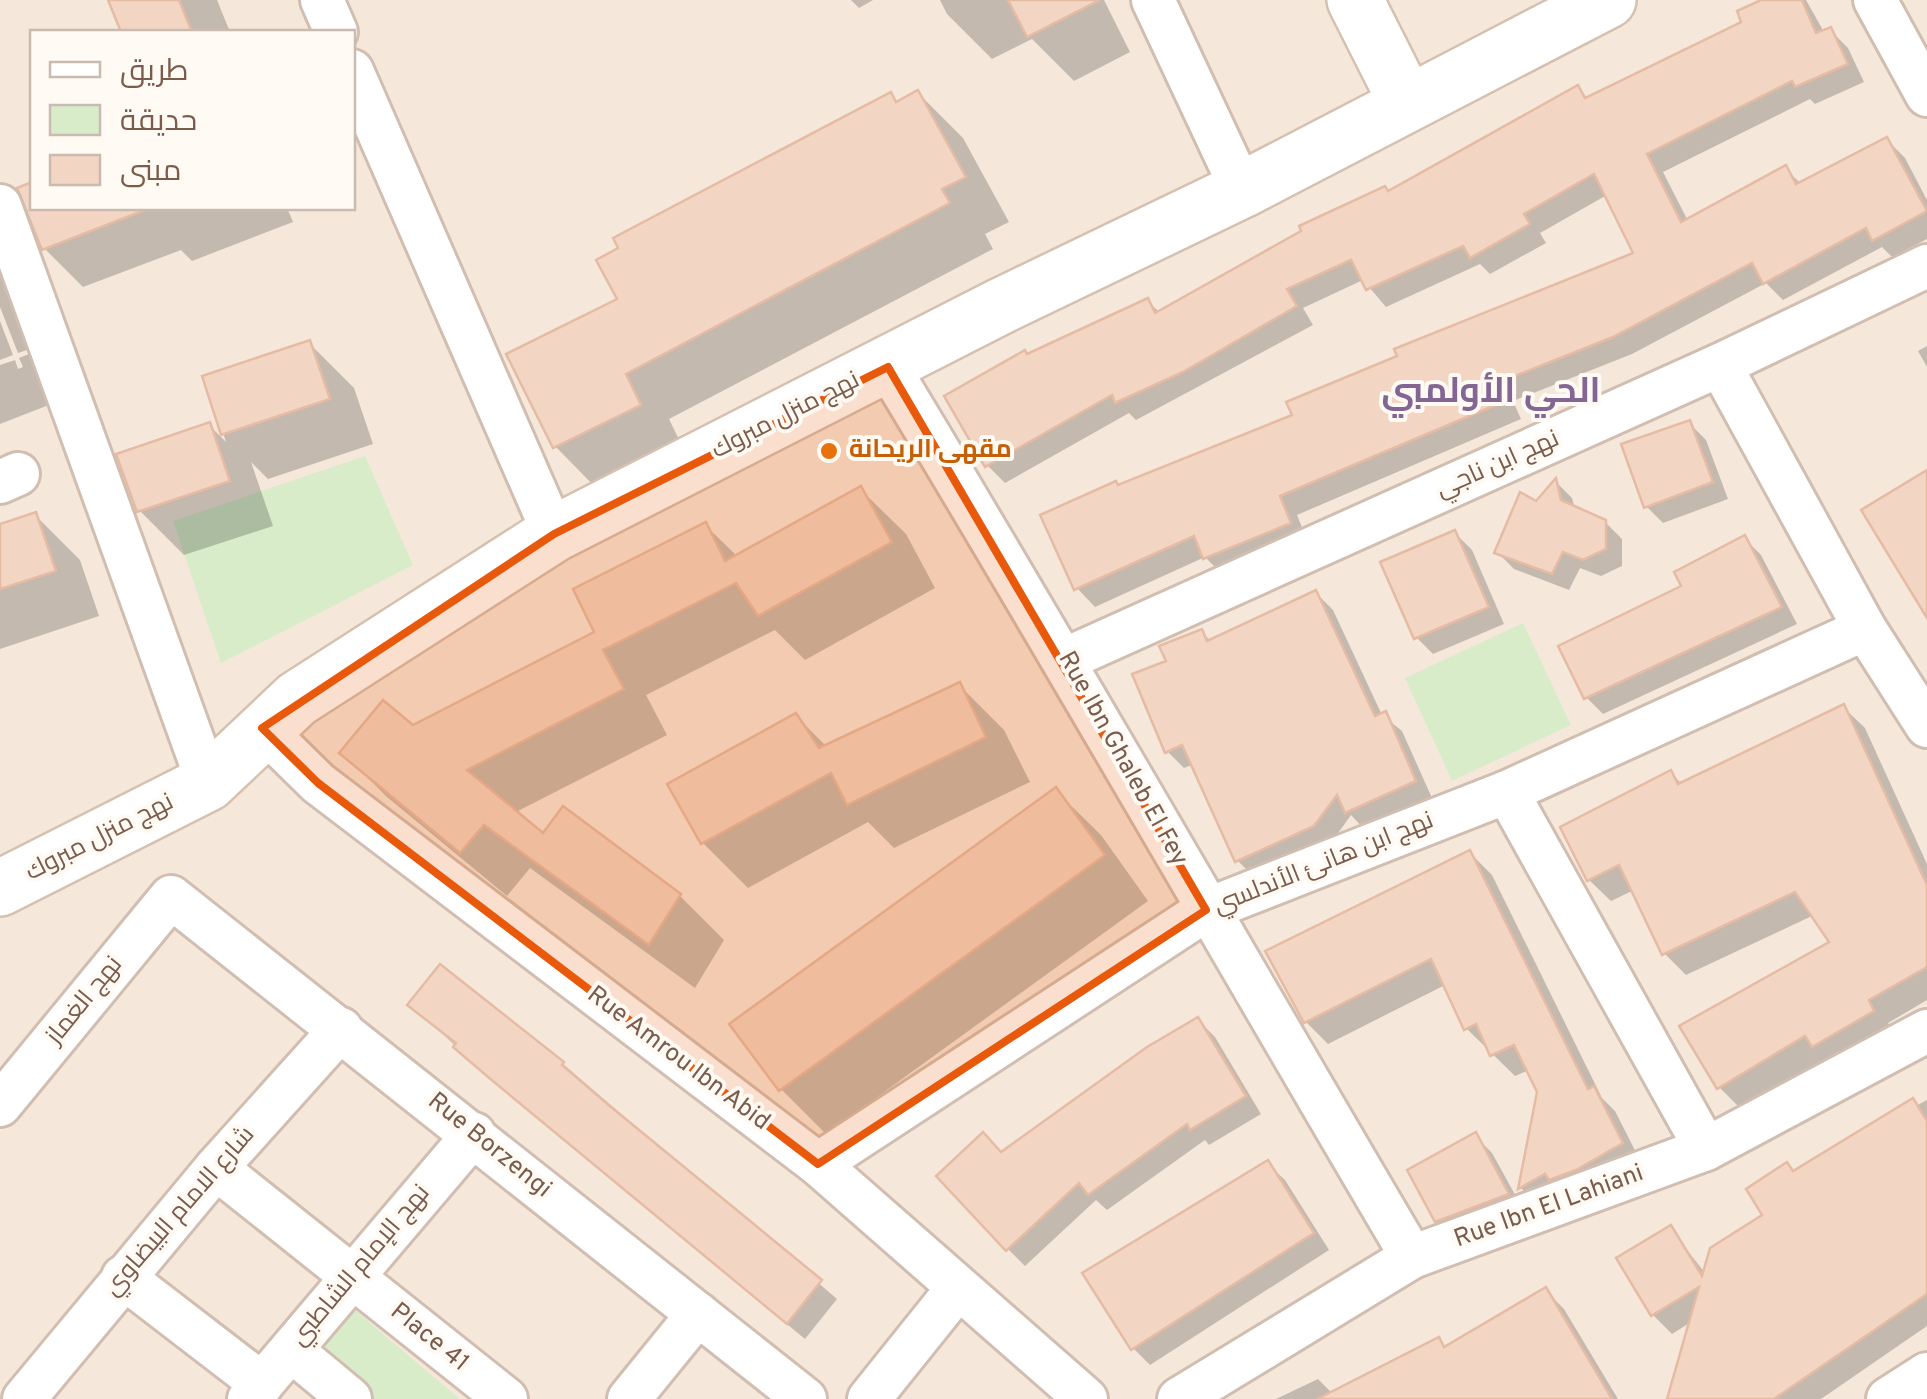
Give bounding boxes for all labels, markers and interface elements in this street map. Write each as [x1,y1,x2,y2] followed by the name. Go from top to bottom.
[30,30,355,210] legend
[120,54,189,91] text: طريق
[120,104,197,141] text: حديقة
[120,154,181,191] text: مبنى
[706,365,866,467] street label: نهج منزل مبروك
[1382,371,1601,418] district label: الحي الأولمبي
[1431,424,1565,507] street label: نهج ابن ناجي
[849,435,1012,467] place label: مقهى الريحانة
[818,440,840,462] marker: مقهى الريحانة
[1050,646,1194,872] street label: Rue Ibn Ghaleb El Fey
[20,787,180,889] street label: نهج منزل مبروك
[1209,805,1439,923] street label: نهج ابن هانئ الأندلسي
[38,950,130,1053] street label: نهج الغماز
[580,980,776,1138] street label: Rue Amrou Ibn Abid
[420,1086,558,1206] street label: Rue Borzengi
[97,1120,263,1304] street label: شارع الامام البيضاوي
[1450,1158,1648,1256] street label: Rue Ibn El Lahiani
[284,1179,439,1354] street label: نهج الإمام الشاطبي
[383,1296,475,1380] street label: Place 41

